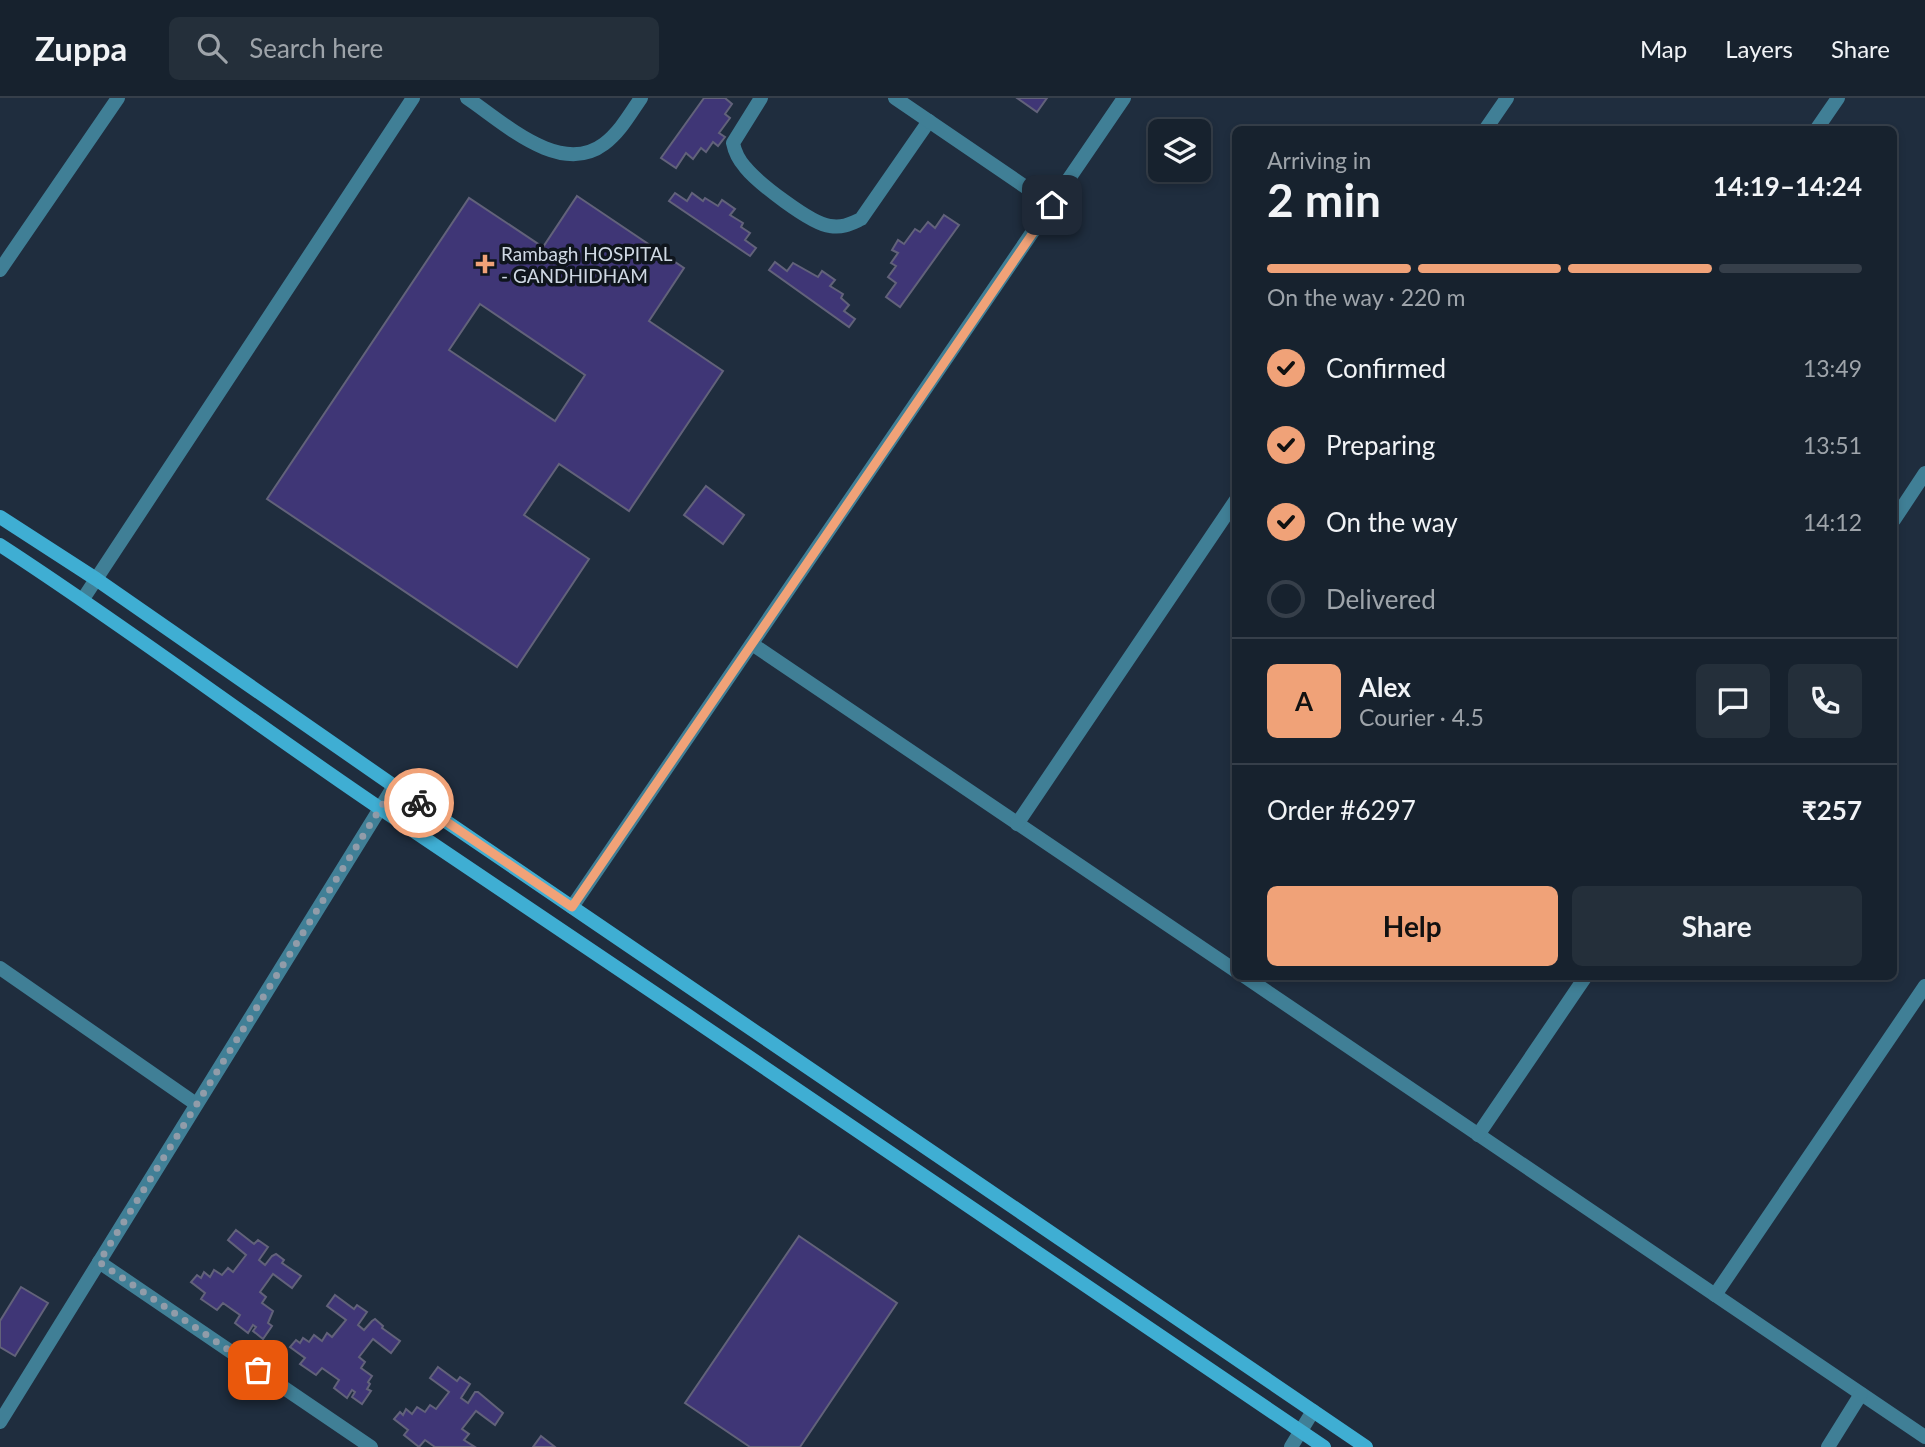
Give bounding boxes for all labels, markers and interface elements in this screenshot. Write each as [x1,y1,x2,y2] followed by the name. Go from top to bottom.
[169,17,659,80] search box
[35,28,127,68] text: Zuppa
[193,29,231,67] icon: search
[249,32,383,64] text: Search here
[1640,34,1687,63] text: Map
[1725,34,1793,63] text: Layers
[1831,34,1890,63] text: Share
[1148,119,1211,182] map controls
[1148,119,1211,182] button: layers
[1267,146,1371,174] text: Arriving in
[1713,170,1862,202] text: 14:19–14:24
[1267,172,1381,227] text: 2 min
[1022,175,1082,235] pin
[1033,186,1071,224] icon: home
[501,242,673,287] place label: Rambagh HOSPITAL - GANDHIDHAM
[475,254,495,274] marker: Rambagh HOSPITAL - GANDHIDHAM
[1267,283,1466,311] text: On the way · 220 m
[1267,349,1305,387] icon: check
[1326,352,1446,384] text: Confirmed
[1803,354,1862,382] text: 13:49
[1267,426,1305,464] icon: check
[1326,429,1435,461] text: Preparing
[1803,431,1862,459] text: 13:51
[1267,503,1305,541] icon: check
[1326,506,1458,538] text: On the way
[1803,508,1862,536] text: 14:12
[1326,583,1436,615] text: Delivered
[1696,664,1770,738] button: chat
[1788,664,1862,738] button: phone
[1359,671,1411,703] text: Alex
[1295,685,1313,717] text: A
[1359,703,1484,731] text: Courier · 4.5
[384,768,454,838] courier
[400,784,438,822] icon: bike
[1267,794,1416,826] text: Order #6297
[1802,794,1862,826] text: ₹257
[1267,886,1558,966] button: Help
[1572,886,1862,966] button: Share
[228,1340,288,1400] pin
[239,1351,277,1389] icon: bag

